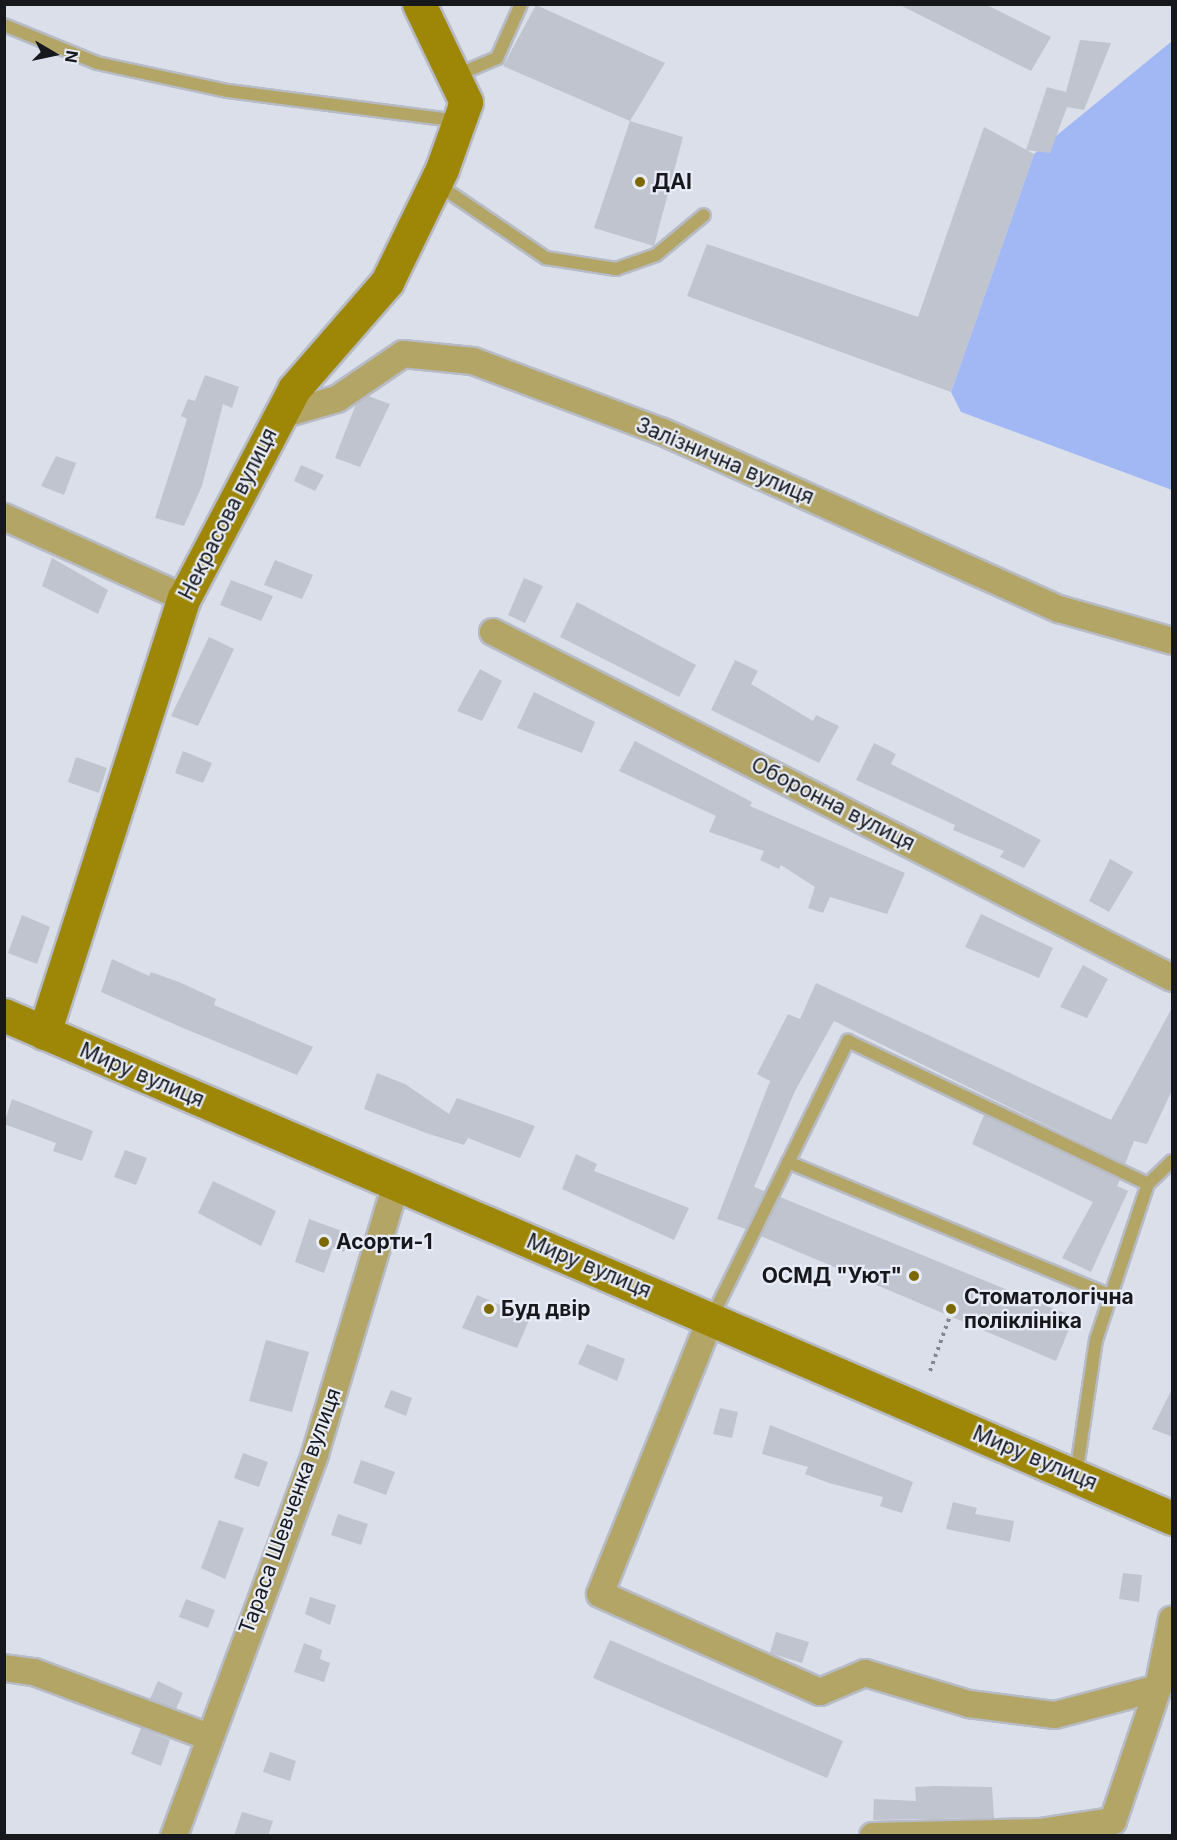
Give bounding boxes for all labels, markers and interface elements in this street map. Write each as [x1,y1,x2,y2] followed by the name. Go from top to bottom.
[24,24,84,84] north arrow
[61,49,83,64] text: N
[652,169,692,195] place label: ДАІ
[633,175,647,189] marker: ДАІ
[632,412,818,510] street label: Залізнична вулиця
[174,424,282,604] street label: Некрасова вулиця
[747,752,919,856] street label: Оборонна вулиця
[76,1037,208,1113] street label: Миру вулиця
[523,1228,655,1304] street label: Миру вулиця
[336,1229,432,1255] place label: Асорти-1
[317,1235,331,1249] marker: Асорти-1
[762,1263,902,1289] place label: ОСМД "Уют"
[907,1269,921,1283] marker: ОСМД "Уют"
[964,1284,1134,1334] place label: Стоматологічна поліклініка
[501,1296,590,1322] place label: Буд двір
[942,1300,960,1318] marker: Стоматологічна поліклініка
[482,1302,496,1316] marker: Буд двір
[234,1385,346,1637] street label: Тараса Шевченка вулиця
[969,1420,1101,1496] street label: Миру вулиця

